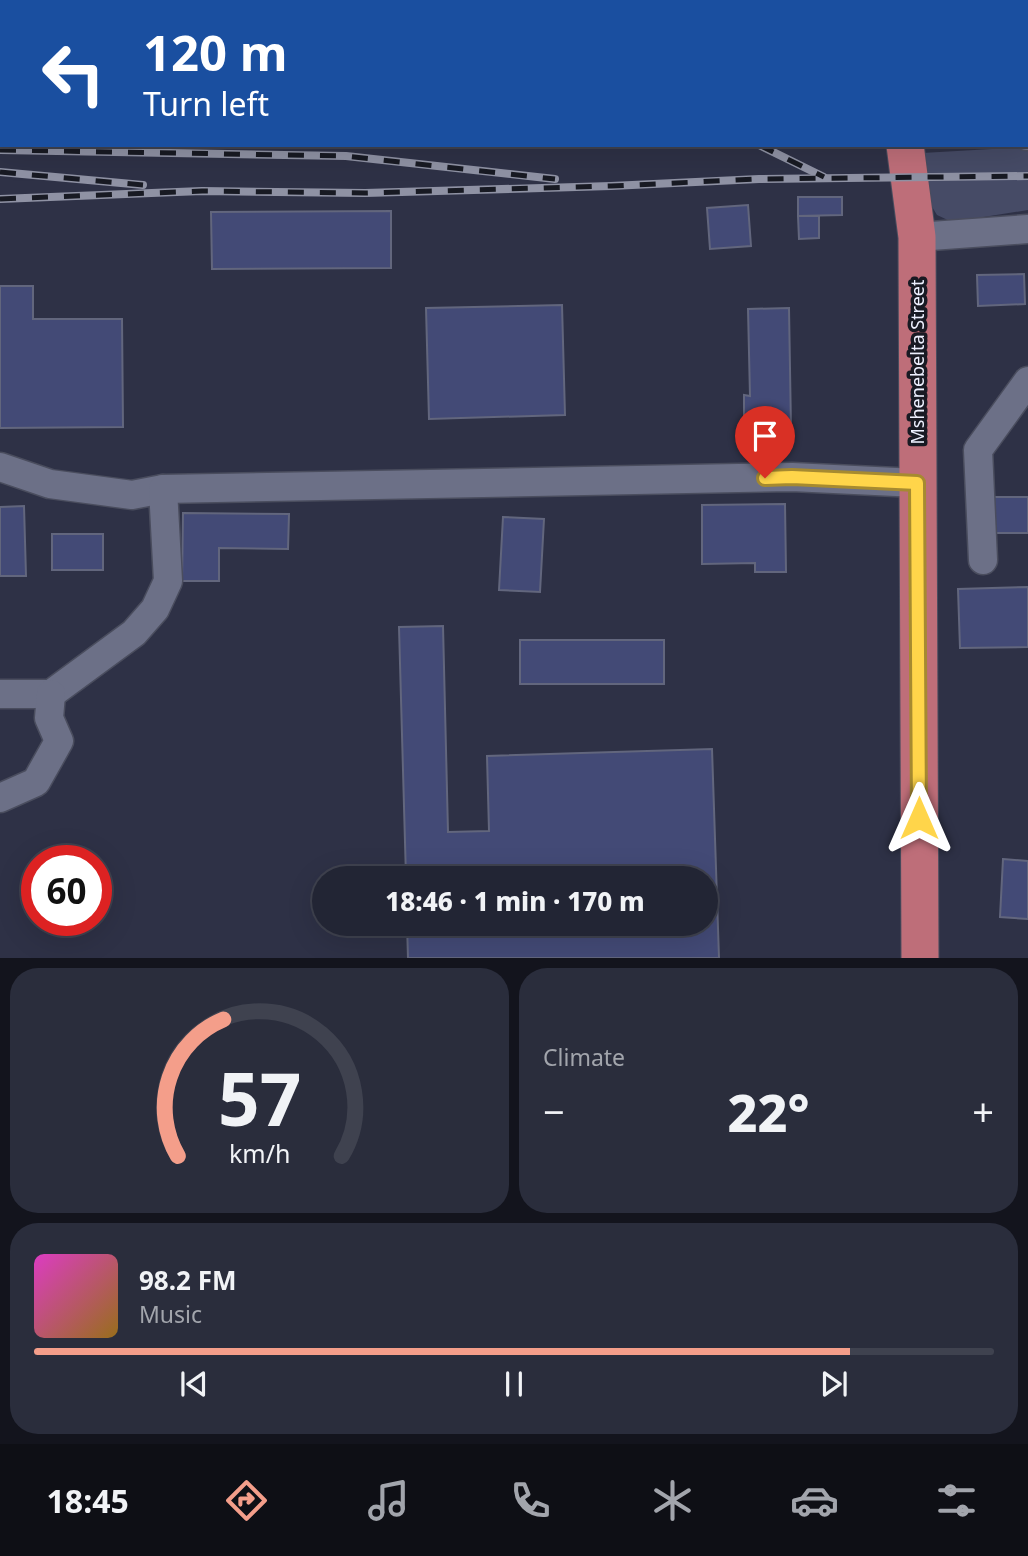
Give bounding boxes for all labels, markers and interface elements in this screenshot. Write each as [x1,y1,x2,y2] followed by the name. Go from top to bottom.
[143,19,288,85] text: 120 m
[28,28,119,119] icon: left
[143,82,269,125] text: Turn left
[905,279,929,444] street label: Mshenebelta Street
[735,406,795,478] pin
[746,417,784,455] icon: arrive
[882,781,956,855] position arrow
[21,845,112,936] speed limit sign: 60
[385,883,645,919] text: 18:46 · 1 min · 170 m
[543,1041,625,1073] text: Climate
[218,1049,301,1148] text: 57
[727,1076,810,1147] text: 22°
[543,1085,565,1137] text: −
[972,1085,994,1137] text: +
[229,1136,290,1170] text: km/h
[139,1262,236,1298] text: 98.2 FM
[139,1298,202,1330] text: Music
[175,1365,213,1403] icon: previous
[495,1365,533,1403] icon: pause
[815,1365,853,1403] icon: next
[222,1476,271,1525] icon: directions
[364,1476,413,1525] icon: music
[506,1476,555,1525] icon: phone
[648,1476,697,1525] icon: climate
[790,1476,839,1525] icon: car
[932,1476,981,1525] icon: filters
[47,1479,129,1522] text: 18:45

